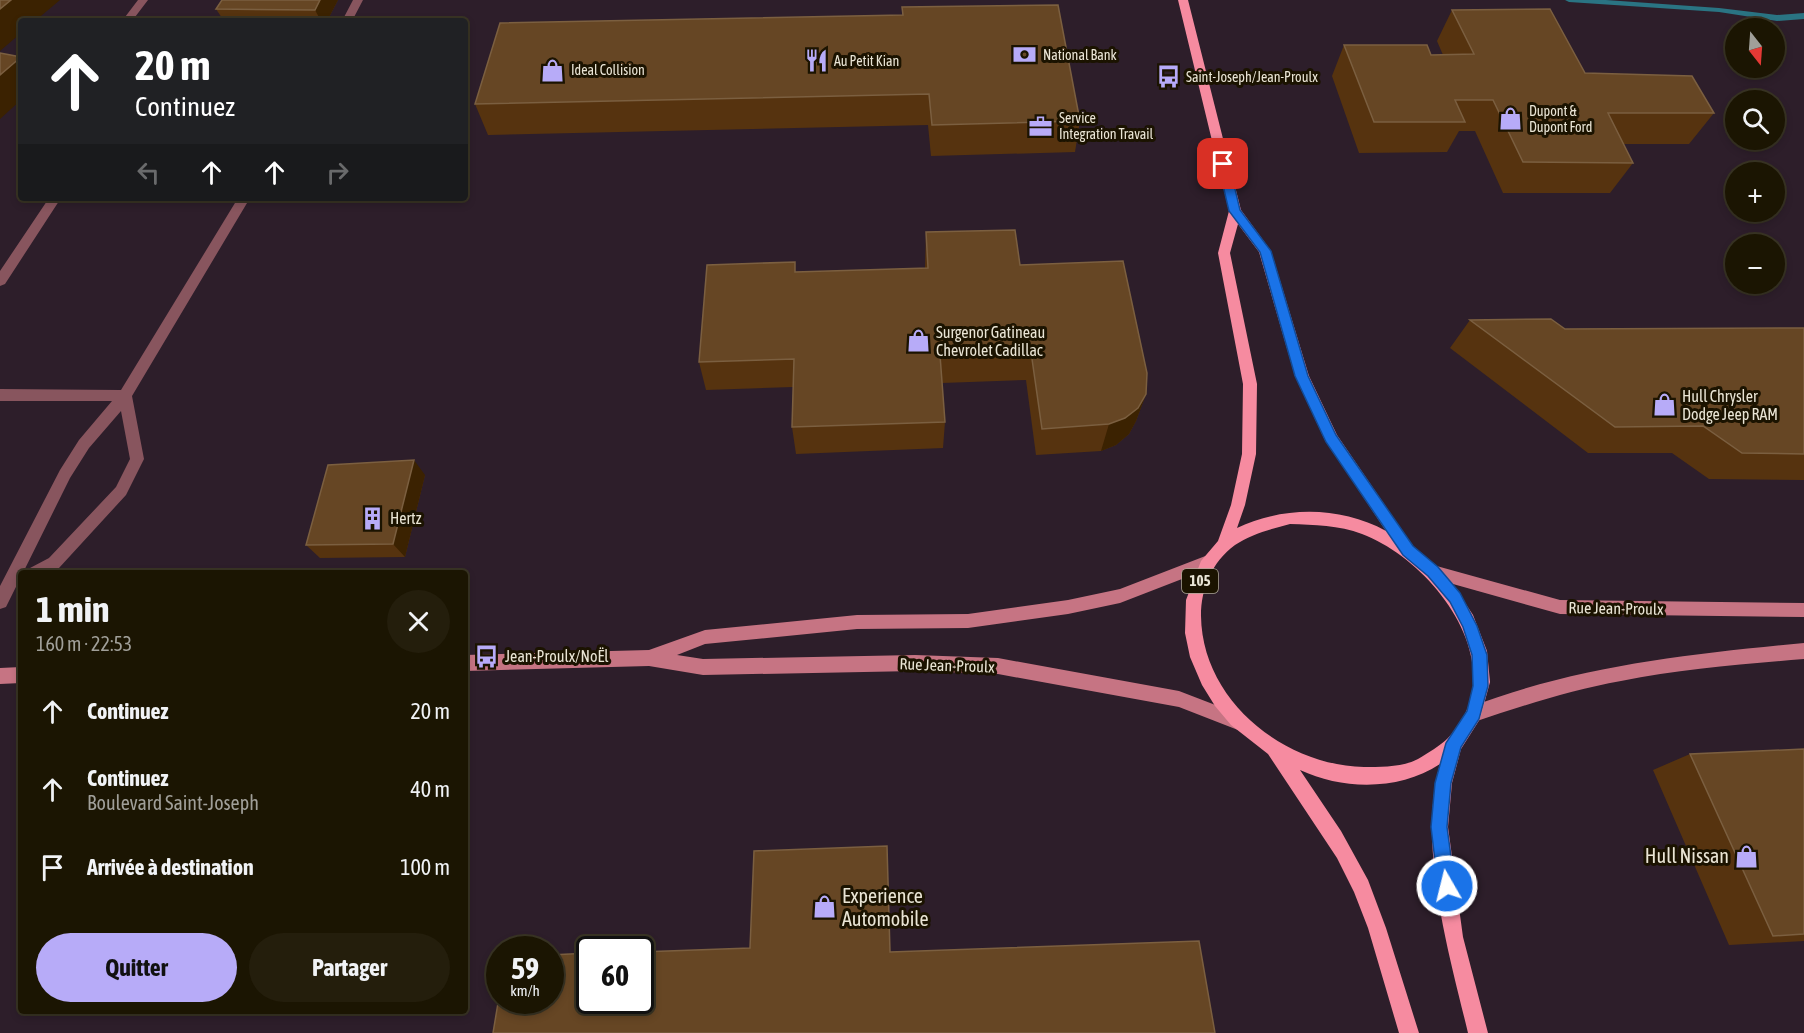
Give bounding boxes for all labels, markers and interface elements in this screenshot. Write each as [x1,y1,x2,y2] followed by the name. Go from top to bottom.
[1725,18,1785,78] north arrow
[1725,18,1785,294] map controls
[135,41,210,89] text: 20 m
[36,42,114,120] icon: ahead
[1012,42,1038,68] bank icon: National Bank
[1043,47,1117,63] place label: National Bank
[803,48,829,74] restaurant icon: Au Petit Kian
[834,53,899,69] place label: Au Petit Kian
[540,57,566,83] shop icon: Ideal Collision
[571,62,645,78] place label: Ideal Collision
[1155,64,1181,90] bus stop icon: Saint-Joseph/Jean-Proulx
[1186,69,1318,85] place label: Saint-Joseph/Jean-Proulx
[1725,90,1785,150] button: search
[135,91,235,122] text: Continuez
[1529,103,1592,135] place label: Dupont & Dupont Ford
[1498,106,1524,132] shop icon: Dupont & Dupont Ford
[1059,110,1154,142] place label: Service Integration Travail
[1028,113,1054,139] office icon: Service Integration Travail
[1197,138,1248,189] pin
[1206,147,1239,180] icon: arrive
[132,156,165,189] icon: left
[195,156,228,189] icon: ahead
[258,156,291,189] icon: ahead
[321,156,354,189] icon: right
[1725,162,1785,222] button: +
[1725,234,1785,294] button: −
[936,323,1045,359] place label: Surgenor Gatineau Chevrolet Cadillac
[905,328,931,354] shop icon: Surgenor Gatineau Chevrolet Cadillac
[1682,387,1778,424] place label: Hull Chrysler Dodge Jeep RAM
[1651,392,1677,418] shop icon: Hull Chrysler Dodge Jeep RAM
[359,505,385,531] building icon: Hertz
[390,509,422,527] place label: Hertz
[1182,569,1218,593] road number: 105
[36,588,110,630] text: 1 min
[387,590,450,653] button: close
[1568,598,1664,618] street label: Rue Jean-Proulx
[36,632,132,655] text: 160 m · 22:53
[474,643,500,669] bus stop icon: Jean-Proulx/NoËl
[505,647,609,665] place label: Jean-Proulx/NoËl
[899,654,995,676] street label: Rue Jean-Proulx
[36,695,69,728] icon: ahead
[87,698,169,724] text: Continuez
[410,698,450,724] text: 20 m
[87,765,169,791] text: Continuez
[36,773,69,806] icon: ahead
[410,776,450,802] text: 40 m
[87,791,259,814] text: Boulevard Saint-Joseph
[1734,843,1760,869] shop icon: Hull Nissan
[1645,844,1729,867] place label: Hull Nissan
[36,851,69,884] icon: arrive
[87,854,254,880] text: Arrivée à destination
[400,854,450,880] text: 100 m
[1415,854,1479,918] position arrow
[842,884,928,930] place label: Experience Automobile
[811,894,837,920] shop icon: Experience Automobile
[36,933,237,1002] button: Quitter
[249,933,450,1002] button: Partager
[576,936,654,1014] speed limit sign: 60
[511,951,539,985] text: 59
[510,982,540,999] text: km/h

